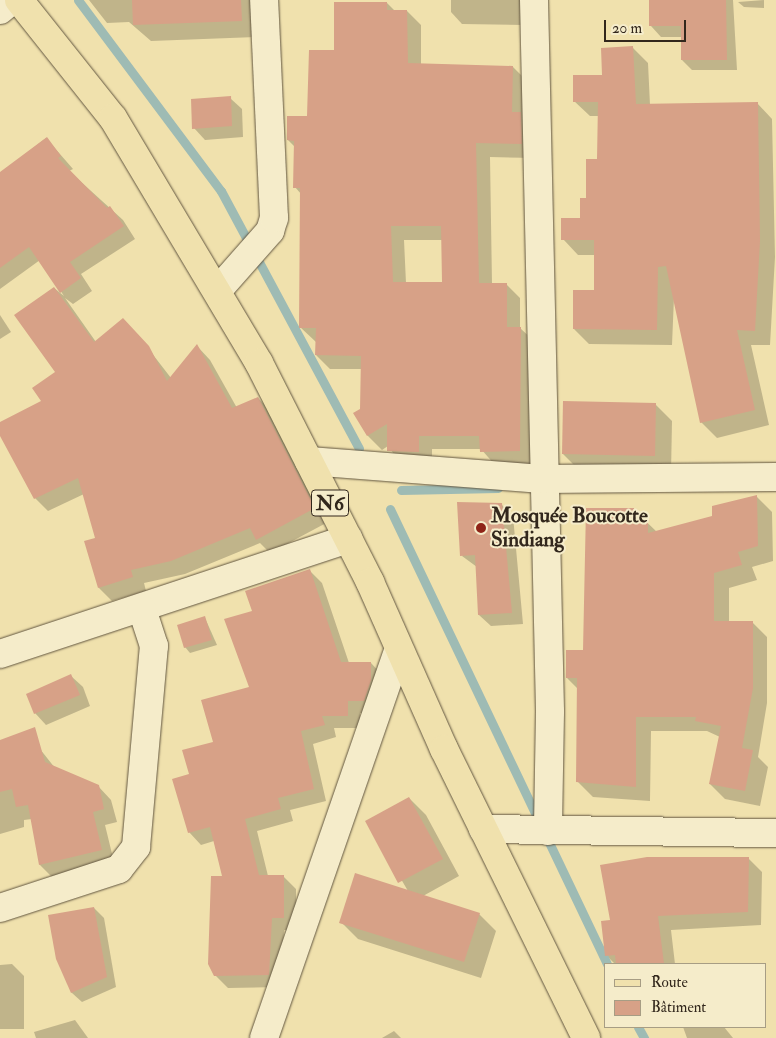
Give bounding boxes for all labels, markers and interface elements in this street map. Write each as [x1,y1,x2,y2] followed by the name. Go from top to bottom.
[606,10,688,42] scale bar
[612,19,642,38] text: 20 m
[310,486,350,520] road number: N6
[491,503,648,553] place label: Mosquée Boucotte Sindiang
[475,522,487,534] marker: Mosquée Boucotte Sindiang
[604,963,766,1028] legend
[651,973,688,992] text: Route
[651,998,706,1017] text: Bâtiment

